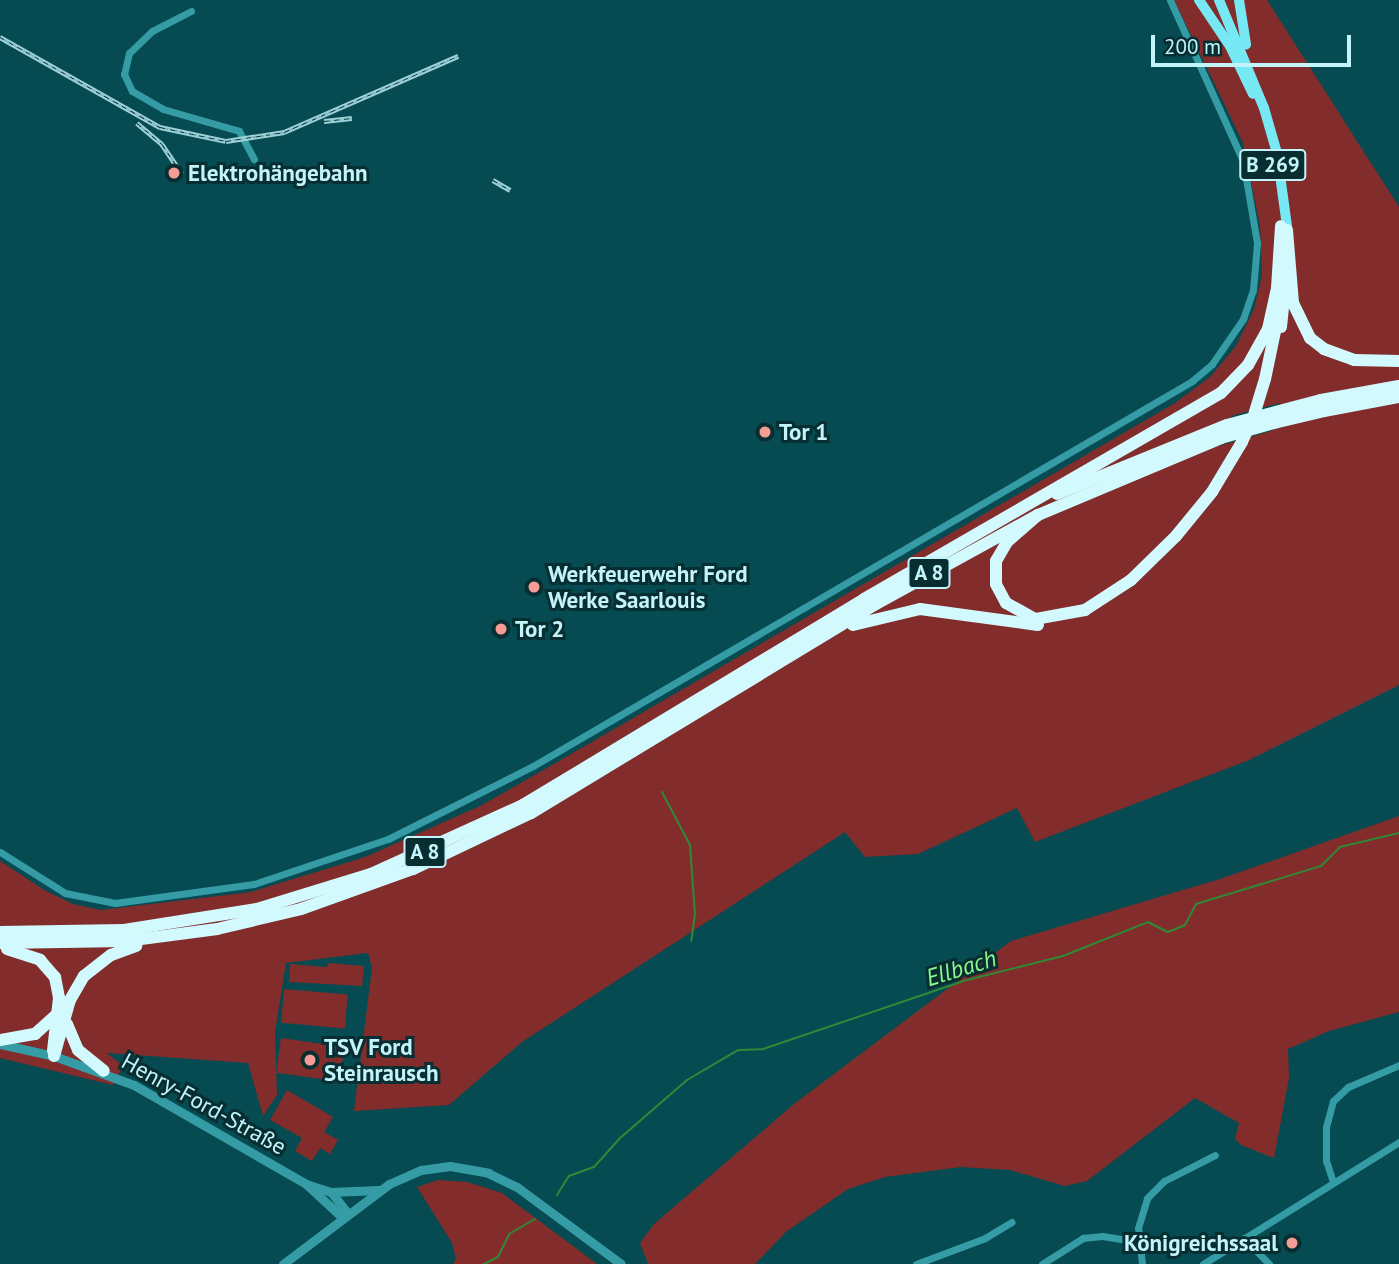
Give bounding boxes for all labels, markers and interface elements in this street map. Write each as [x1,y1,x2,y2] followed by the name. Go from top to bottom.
[1154,21,1354,65] scale bar
[1164,33,1221,60] text: 200 m
[1238,148,1308,182] road number: B 269
[188,159,367,187] place label: Elektrohängebahn
[166,165,182,181] marker: Elektrohängebahn
[779,418,828,446] place label: Tor 1
[757,424,773,440] marker: Tor 1
[906,556,952,590] road number: A 8
[548,560,748,614] place label: Werkfeuerwehr Ford Werke Saarlouis
[526,579,542,595] marker: Werkfeuerwehr Ford Werke Saarlouis
[515,615,564,643] place label: Tor 2
[493,621,509,637] marker: Tor 2
[402,834,448,870] road number: A 8
[922,944,1000,992] water label: Ellbach
[324,1033,439,1087] place label: TSV Ford Steinrausch
[117,1047,291,1161] street label: Henry-Ford-Straße
[302,1052,318,1068] marker: TSV Ford Steinrausch
[1124,1229,1278,1257] place label: Königreichssaal
[1284,1235,1300,1251] marker: Königreichssaal

